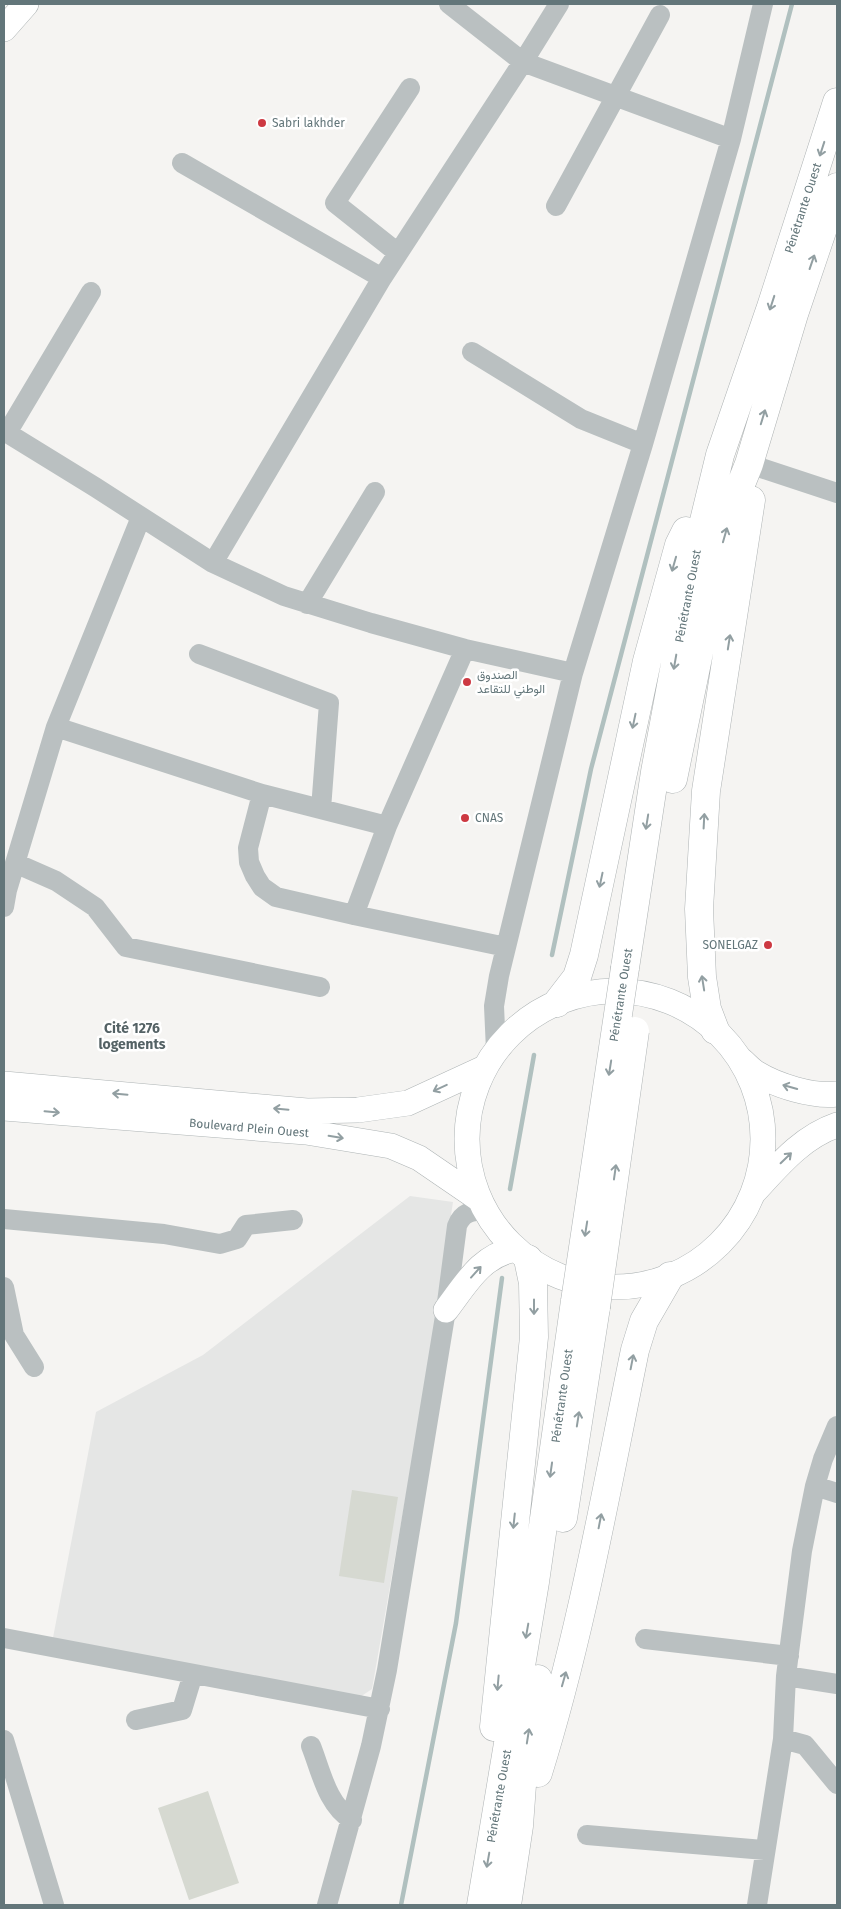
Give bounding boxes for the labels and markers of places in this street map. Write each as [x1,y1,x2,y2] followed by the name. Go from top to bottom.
[272,116,345,130] place label: Sabri lakhder
[256,117,268,129] marker: Sabri lakhder
[477,668,545,699] place label: الصندوق الوطني للتقاعد
[461,676,473,688] marker: الصندوق الوطني للتقاعد
[475,811,504,825] place label: CNAS
[459,812,471,824] marker: CNAS
[702,938,758,952] place label: SONELGAZ
[762,939,774,951] marker: SONELGAZ

